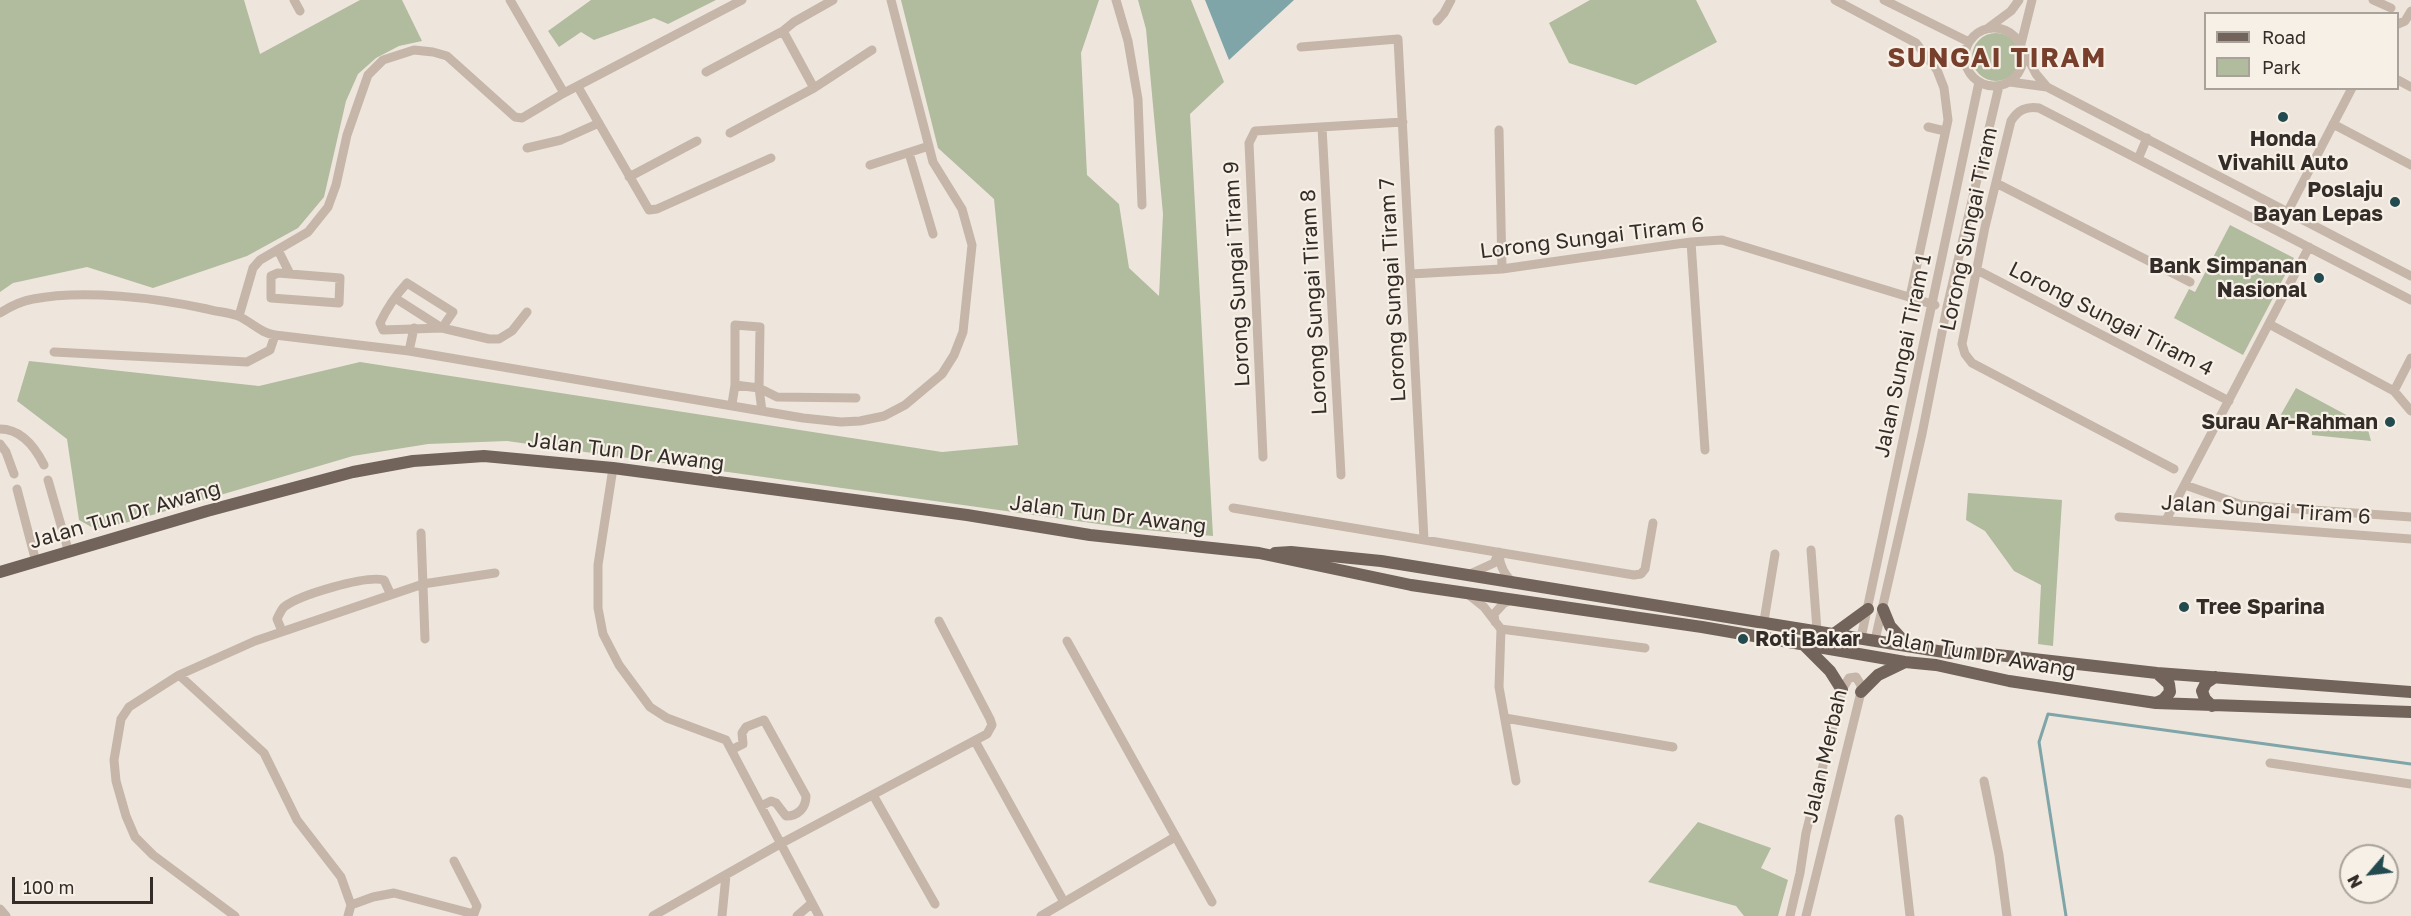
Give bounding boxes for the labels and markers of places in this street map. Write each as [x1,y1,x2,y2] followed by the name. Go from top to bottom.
[2276,110,2290,124] marker: Honda Vivahill Auto
[2218,126,2348,176] place label: Honda Vivahill Auto
[2253,177,2383,227] place label: Poslaju Bayan Lepas
[2388,195,2402,209] marker: Poslaju Bayan Lepas
[2149,253,2307,303] place label: Bank Simpanan Nasional
[2312,271,2326,285] marker: Bank Simpanan Nasional
[2201,409,2378,435] place label: Surau Ar-Rahman
[2383,415,2397,429] marker: Surau Ar-Rahman
[2196,594,2325,620] place label: Tree Sparina
[2177,600,2191,614] marker: Tree Sparina
[1755,626,1860,652] place label: Roti Bakar
[1736,632,1750,646] marker: Roti Bakar

